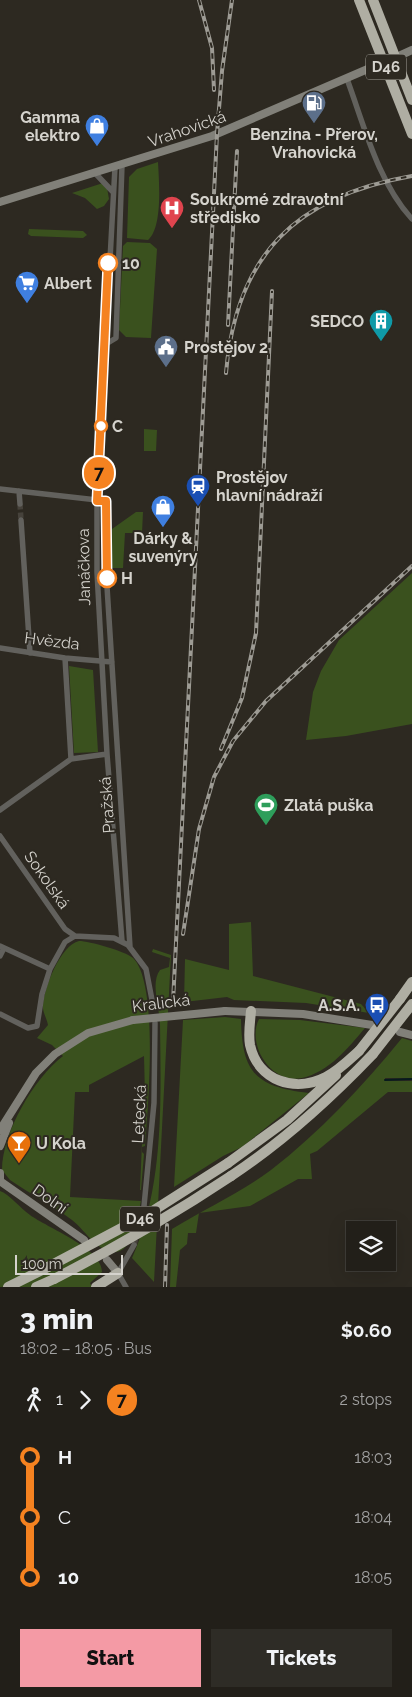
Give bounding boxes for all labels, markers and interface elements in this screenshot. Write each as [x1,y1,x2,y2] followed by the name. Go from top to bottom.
[366,54,406,80] road number: D46
[301,90,327,124] fuel station icon: Benzina - Přerov, Vrahovická
[146,107,228,151] street label: Vrahovická
[20,108,80,145] place label: Gamma elektro
[84,113,110,147] shop icon: Gamma elektro
[250,125,378,162] place label: Benzina - Přerov, Vrahovická
[190,190,344,227] place label: Soukromé zdravotní středisko
[159,195,185,229] hospital icon: Soukromé zdravotní středisko
[98,253,118,273] marker: 10
[122,254,140,273] place label: 10
[14,270,40,304] supermarket icon: Albert
[44,274,92,293] place label: Albert
[368,308,394,342] building icon: SEDCO
[310,312,364,331] place label: SEDCO
[153,334,179,368] public building icon: Prostějov 2
[184,338,268,357] place label: Prostějov 2
[112,417,123,436] place label: C
[94,419,108,433] marker: C
[83,457,115,489] line badge: 7
[94,462,104,483] text: 7
[216,468,323,505] place label: Prostějov hlavní nádraží
[185,473,211,507] station icon: Prostějov hlavní nádraží
[150,494,176,528] shop icon: Dárky & suvenýry
[74,528,94,606] street label: Janáčkova
[128,529,198,566] place label: Dárky & suvenýry
[97,568,117,588] marker: H
[121,569,133,588] place label: H
[23,628,81,654] street label: Hvězda
[96,776,118,834] street label: Pražská
[253,792,279,826] sports icon: Zlatá puška
[284,796,373,815] place label: Zlatá puška
[20,847,74,913] street label: Sokolská
[131,990,191,1016] street label: Kralická
[364,992,390,1026] bus stop icon: A.S.A.
[318,996,360,1015] place label: A.S.A.
[128,1084,150,1144] street label: Letecká
[6,1130,32,1164] bar icon: U Kola
[36,1134,86,1153] place label: U Kola
[29,1180,71,1218] street label: Dolní
[120,1206,160,1232] road number: D46
[346,1221,396,1271] map controls
[346,1221,396,1271] button: layers
[15,1252,122,1275] scale bar
[22,1256,62,1272] text: 100 m
[20,1303,93,1336] text: 3 min
[341,1319,392,1341] text: $0.60
[20,1339,152,1358] text: 18:02 – 18:05 · Bus
[20,1386,48,1414] icon: walk
[71,1386,99,1414] icon: forward
[117,1389,127,1410] text: 7
[56,1390,63,1409] text: 1
[340,1390,392,1409] text: 2 stops
[58,1446,72,1468] text: H
[354,1448,392,1467] text: 18:03
[58,1506,71,1528] text: C
[354,1508,392,1527] text: 18:04
[58,1566,79,1588] text: 10
[354,1568,392,1587] text: 18:05
[20,1629,201,1687] button: Start
[211,1629,392,1687] button: Tickets

